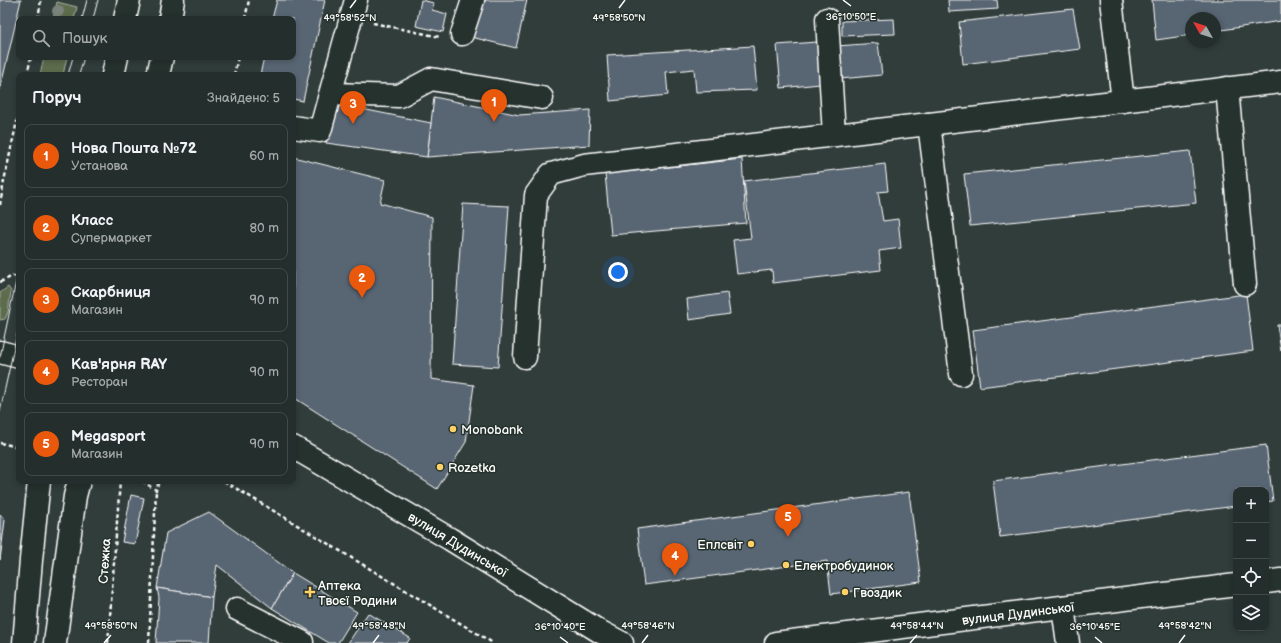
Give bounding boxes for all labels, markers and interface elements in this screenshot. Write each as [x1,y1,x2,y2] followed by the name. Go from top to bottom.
[826,11,877,23] text: 36°10'50"E
[323,12,377,24] text: 49°58'52"N
[592,12,646,24] text: 49°58'50"N
[1185,12,1221,48] north arrow
[16,16,296,60] search box
[30,27,52,49] icon: search
[62,29,108,48] text: Пошук
[32,88,82,108] text: Поруч
[481,89,507,122] pin: 1
[207,90,280,106] text: Знайдено: 5
[340,91,366,124] pin: 3
[71,139,197,158] text: Нова Пошта №72
[43,148,49,164] text: 1
[249,148,279,164] text: 60 m
[71,158,128,174] text: Установа
[71,211,113,230] text: Класс
[42,220,50,236] text: 2
[250,220,279,236] text: 80 m
[71,230,152,246] text: Супермаркет
[608,262,628,282] your location
[349,265,375,298] pin: 2
[71,283,151,302] text: Скарбниця
[42,292,50,308] text: 3
[250,292,279,308] text: 90 m
[71,302,123,318] text: Магазин
[71,355,167,374] text: Кав'ярня RAY
[42,364,50,380] text: 4
[250,364,279,380] text: 90 m
[71,374,128,390] text: Ресторан
[461,422,523,438] place label: Monobank
[448,424,458,434] marker: Monobank
[71,427,145,446] text: Megasport
[42,436,50,452] text: 5
[250,436,279,452] text: 90 m
[71,446,123,462] text: Магазин
[448,460,496,476] place label: Rozetka
[435,462,445,472] marker: Rozetka
[1233,487,1269,631] map controls
[1233,487,1269,523] button: +
[775,504,801,537] pin: 5
[405,509,511,581] street label: вулиця Дудинської
[1233,523,1269,559] button: −
[95,537,115,584] street label: Стежка
[697,537,743,553] place label: Еплсвіт
[746,539,756,549] marker: Еплсвіт
[662,543,688,576] pin: 4
[794,558,894,574] place label: Електробудинок
[1233,559,1269,595] button: locate
[781,560,791,570] marker: Електробудинок
[317,578,397,609] place label: Аптека Твоєї Родини
[853,585,902,601] place label: Гвоздик
[305,587,315,597] marker: Аптека Твоєї Родини
[840,587,850,597] marker: Гвоздик
[1233,595,1269,631] button: layers
[961,599,1076,629] street label: вулиця Дудинської
[84,620,138,632] text: 49°58'50"N
[352,620,406,632] text: 49°58'48"N
[621,620,675,632] text: 49°58'46"N
[890,620,944,632] text: 49°58'44"N
[1158,620,1212,632] text: 49°58'42"N
[535,621,586,633] text: 36°10'40"E
[1070,621,1121,633] text: 36°10'45"E

